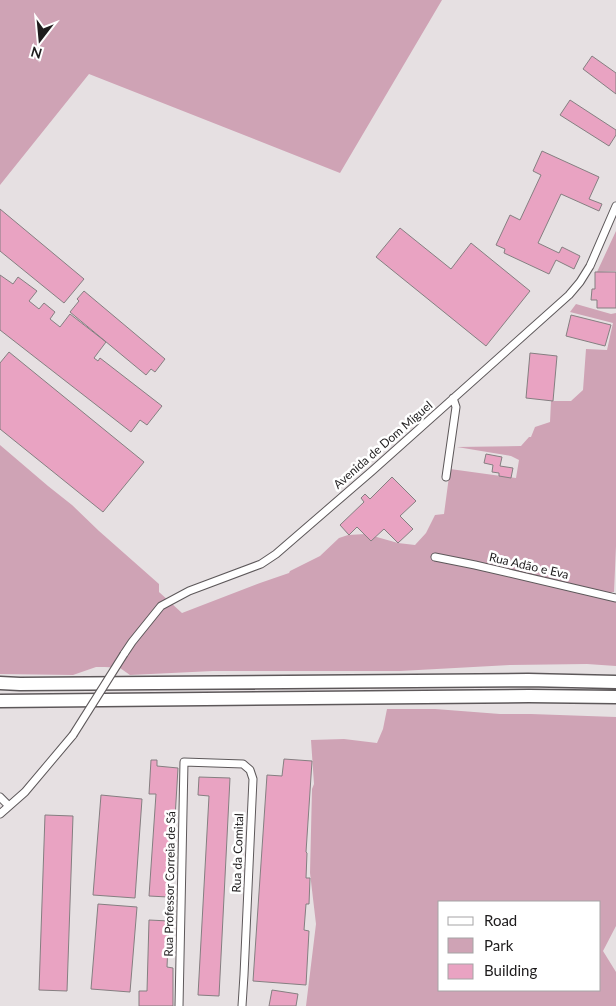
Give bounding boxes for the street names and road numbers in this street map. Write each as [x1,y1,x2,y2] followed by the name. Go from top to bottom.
[330,398,435,492] street label: Avenida de Dom Miguel
[488,549,570,582] street label: Rua Adão e Eva
[161,811,178,957] street label: Rua Professor Correia de Sá
[229,813,246,893] street label: Rua da Comital

